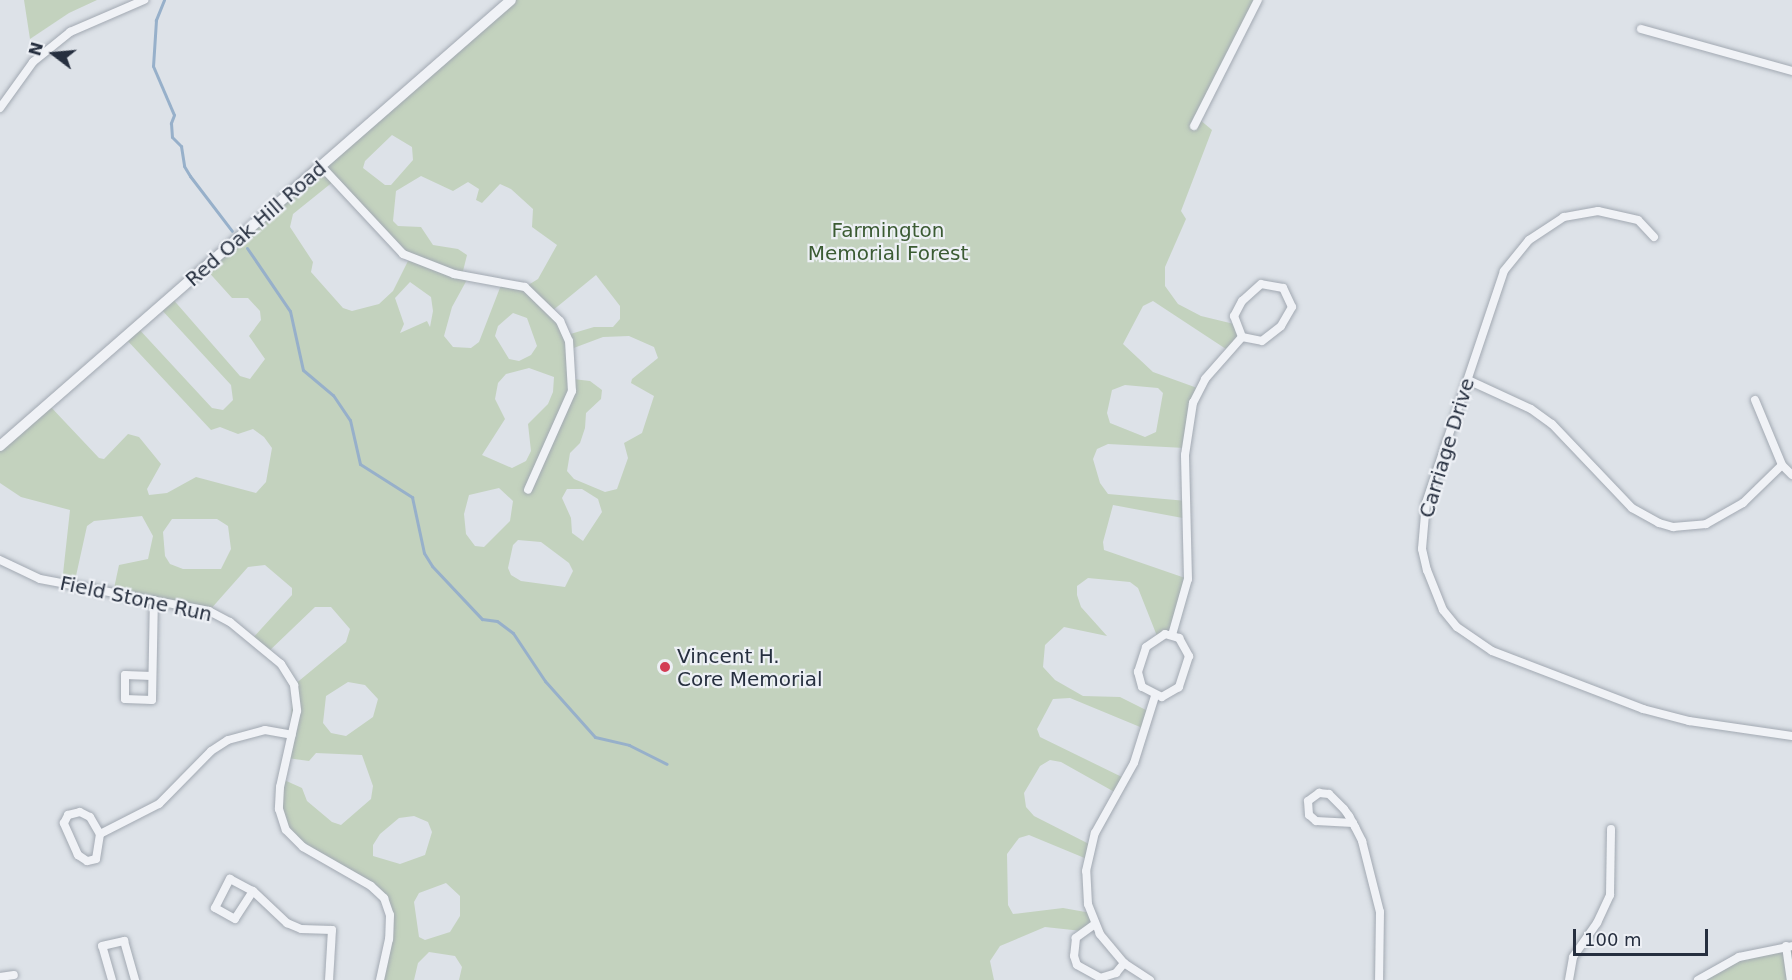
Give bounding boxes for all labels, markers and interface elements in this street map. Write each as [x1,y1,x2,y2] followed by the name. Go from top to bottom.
[24,24,84,84] north arrow
[25,40,47,58] text: N
[181,156,331,292] street label: Red Oak Hill Road
[808,219,968,266] park label: Farmington Memorial Forest
[1414,375,1480,521] street label: Carriage Drive
[58,571,214,627] street label: Field Stone Run
[677,644,823,691] place label: Vincent H. Core Memorial
[658,660,672,674] marker: Vincent H. Core Memorial
[1576,917,1711,955] scale bar
[1584,929,1642,950] text: 100 m

